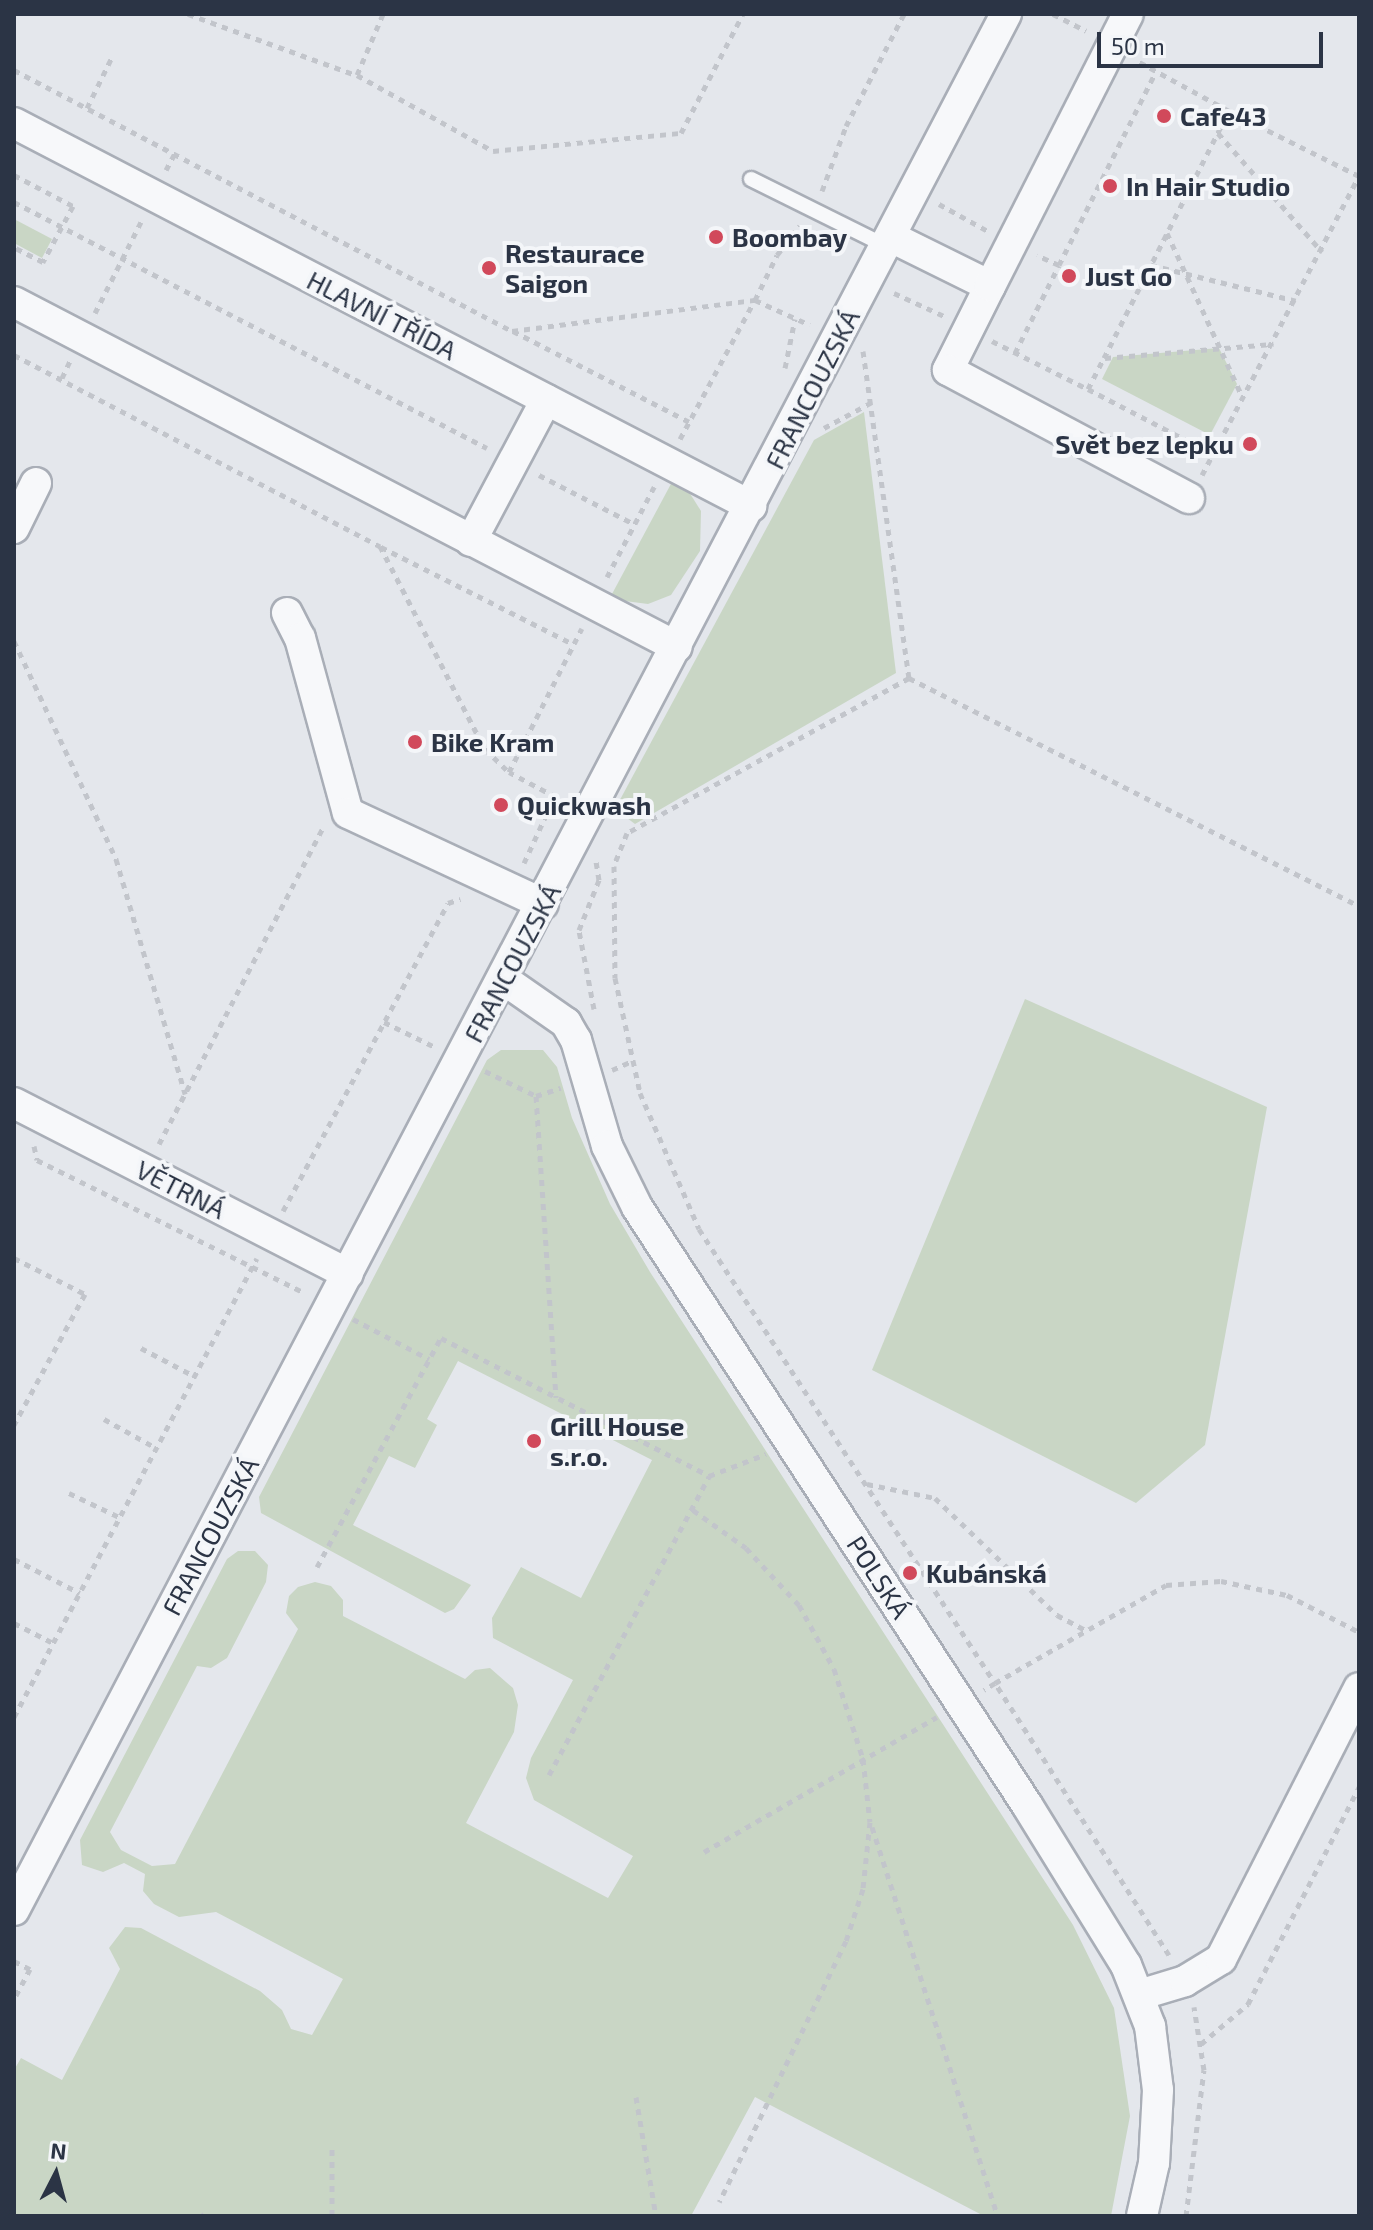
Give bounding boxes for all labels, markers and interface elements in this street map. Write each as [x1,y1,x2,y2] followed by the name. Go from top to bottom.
[1101,16,1327,66] scale bar
[1111,31,1165,60] text: 50 m
[1180,100,1266,132] place label: Cafe43
[1155,107,1173,125] marker: Cafe43
[1126,170,1291,202] place label: In Hair Studio
[1101,177,1119,195] marker: In Hair Studio
[732,221,847,253] place label: Boombay
[707,228,725,246] marker: Boombay
[505,237,645,298] place label: Restaurace Saigon
[480,259,498,277] marker: Restaurace Saigon
[1085,260,1172,292] place label: Just Go
[302,264,462,366] street label: HLAVNÍ TŘÍDA
[1060,267,1078,285] marker: Just Go
[758,304,866,474] street label: FRANCOUZSKÁ
[1055,428,1234,460] place label: Svět bez lepku
[1241,435,1259,453] marker: Svět bez lepku
[431,726,554,758] place label: Bike Kram
[406,733,424,751] marker: Bike Kram
[517,789,651,821] place label: Quickwash
[492,796,510,814] marker: Quickwash
[457,879,567,1047] street label: FRANCOUZSKÁ
[131,1153,231,1225] street label: VĚTRNÁ
[550,1410,685,1472] place label: Grill House s.r.o.
[525,1432,543,1450] marker: Grill House s.r.o.
[155,1452,265,1620] street label: FRANCOUZSKÁ
[841,1530,917,1624] street label: POLSKÁ
[926,1557,1047,1589] place label: Kubánská
[901,1564,919,1582] marker: Kubánská
[16,2134,96,2214] north arrow
[49,2136,68,2164] text: N

